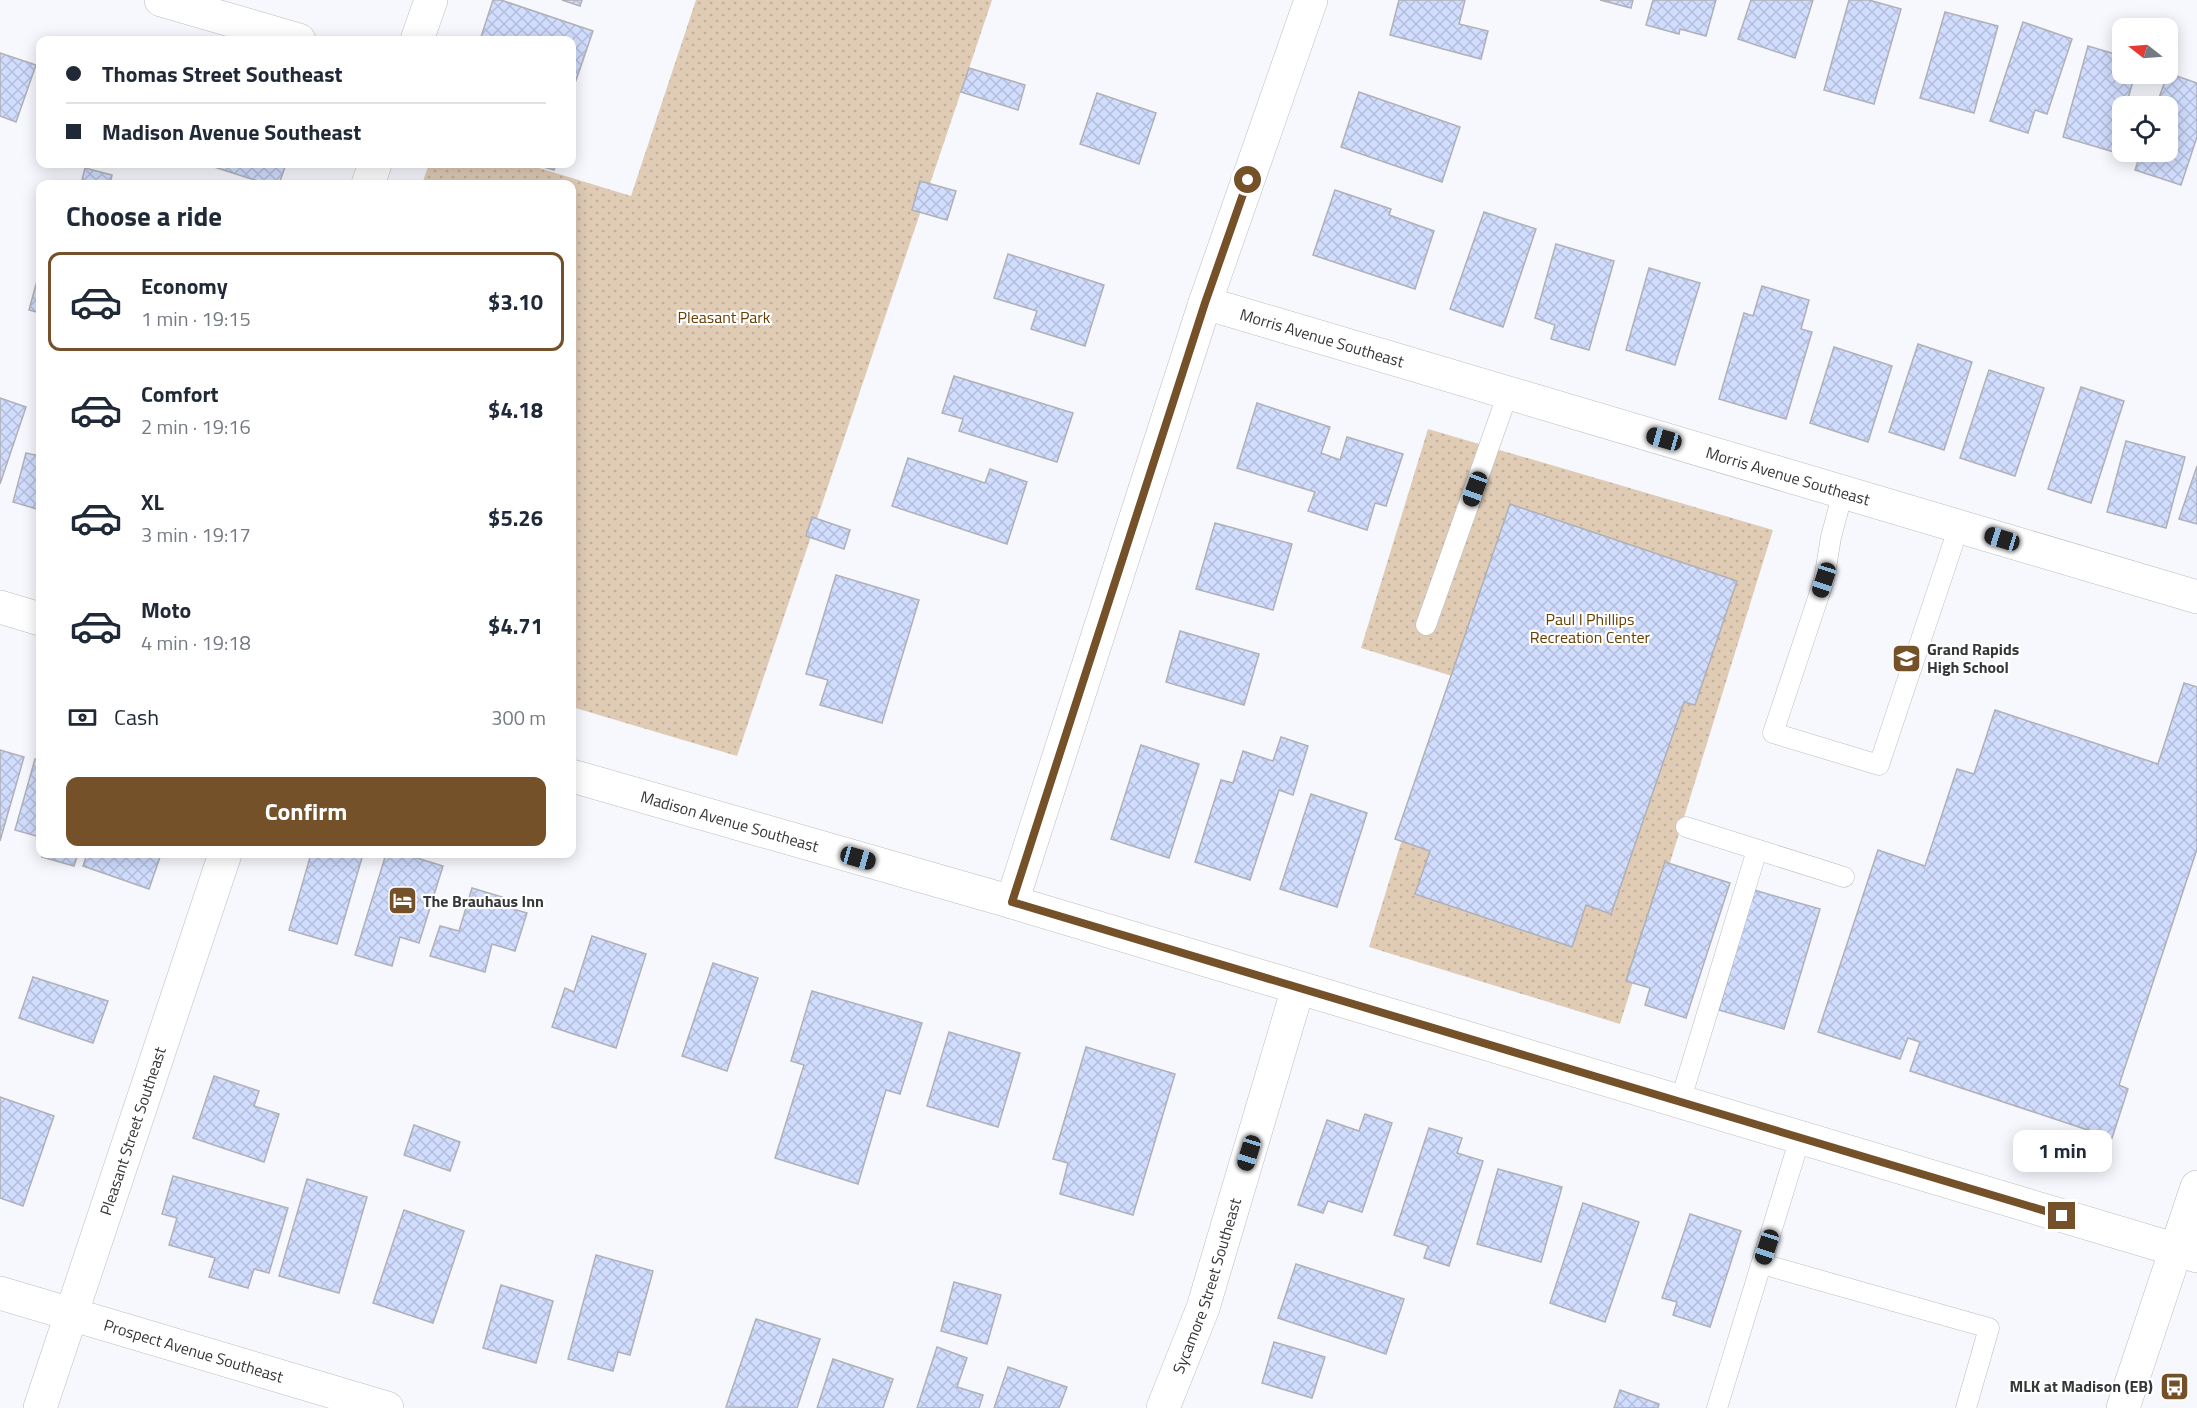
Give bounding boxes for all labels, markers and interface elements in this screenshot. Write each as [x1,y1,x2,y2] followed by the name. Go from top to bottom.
[2112,18,2178,84] north arrow
[2112,18,2178,162] map controls
[102,57,343,91] text: Thomas Street Southeast
[2112,96,2178,162] button: locate
[102,115,361,149] text: Madison Avenue Southeast
[1234,166,1261,193] route start
[66,195,222,236] text: Choose a ride
[141,269,228,303] text: Economy
[69,275,123,329] icon: car
[488,285,543,319] text: $3.10
[1237,302,1407,373] street label: Morris Avenue Southeast
[141,303,251,334] text: 1 min · 19:15
[677,305,771,329] park label: Pleasant Park
[141,377,219,411] text: Comfort
[69,383,123,437] icon: car
[488,393,543,427] text: $4.18
[141,411,251,442] text: 2 min · 19:16
[1644,425,1684,453] car
[1703,440,1873,512] street label: Morris Avenue Southeast
[1460,469,1490,509] car
[141,485,164,519] text: XL
[69,491,123,545] icon: car
[488,501,543,535] text: $5.26
[141,519,251,550] text: 3 min · 19:17
[1982,525,2022,553] car
[1810,560,1838,600] car
[141,593,191,627] text: Moto
[69,599,123,653] icon: car
[1530,607,1651,649] park label: Paul I Phillips Recreation Center
[488,609,543,643] text: $4.71
[141,627,251,658] text: 4 min · 19:18
[1927,637,2019,679] place label: Grand Rapids High School
[1890,642,1922,674] school or university icon: Grand Rapids High School
[114,700,159,734] text: Cash
[66,701,99,734] icon: cash
[491,702,546,733] text: 300 m
[66,777,546,846] button: Confirm
[638,784,822,858] street label: Madison Avenue Southeast
[838,844,878,872] car
[386,885,418,917] hotel icon: The Brauhaus Inn
[423,889,544,913] place label: The Brauhaus Inn
[93,1043,172,1219] street label: Pleasant Street Southeast
[2012,1129,2112,1171] callout: 1 min
[1235,1133,1263,1173] car
[2038,1135,2087,1166] text: 1 min
[1166,1195,1247,1377] street label: Sycamore Street Southeast
[2048,1202,2075,1229] route end
[1753,1227,1781,1267] car
[101,1313,287,1389] street label: Prospect Avenue Southeast
[2158,1370,2190,1402] bus stop icon: MLK at Madison (EB)
[2009,1374,2153,1398] place label: MLK at Madison (EB)

